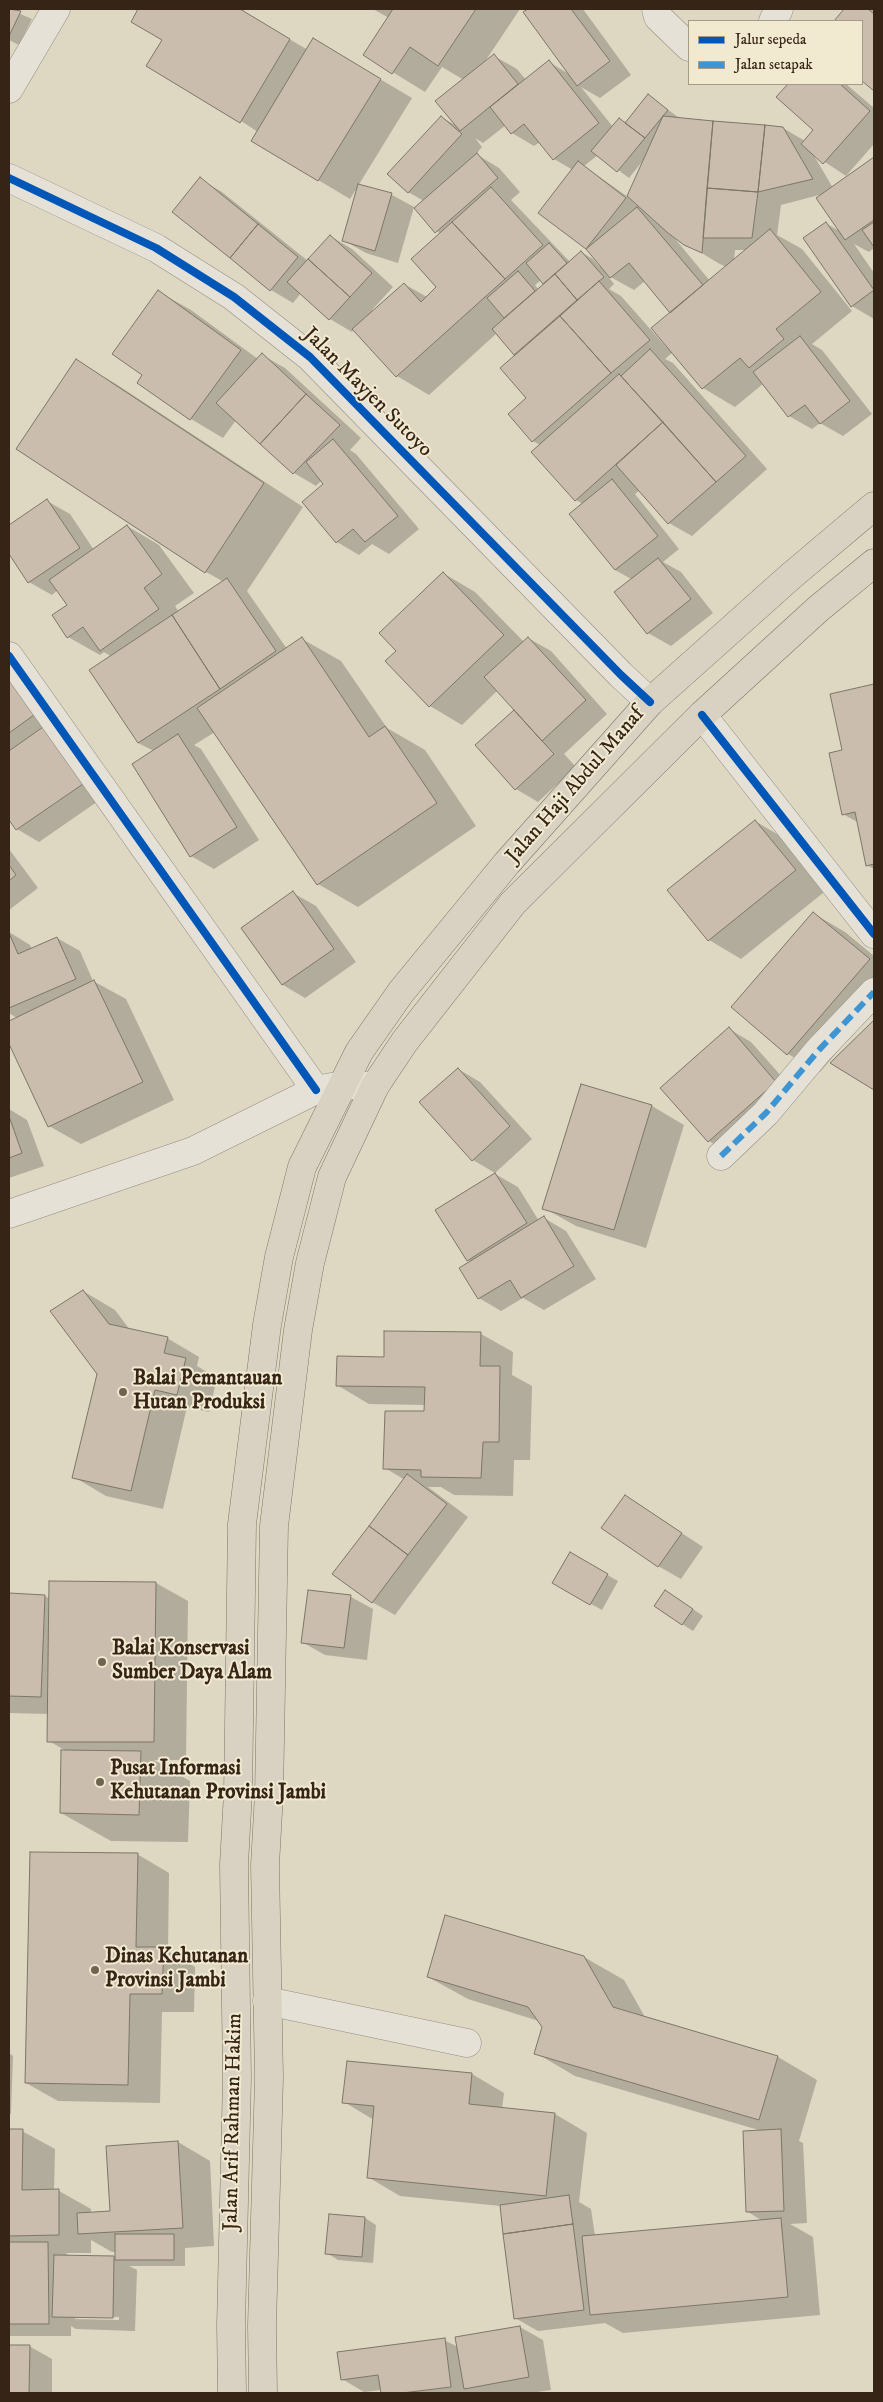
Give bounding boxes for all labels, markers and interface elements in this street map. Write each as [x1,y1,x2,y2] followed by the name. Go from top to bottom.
[688,20,863,85] legend
[735,30,806,49] text: Jalur sepeda
[735,55,813,74] text: Jalan setapak
[297,323,437,463] street label: Jalan Mayjen Sutoyo
[501,703,651,869] street label: Jalan Haji Abdul Manaf
[133,1367,282,1417] place label: Balai Pemantauan Hutan Produksi
[117,1386,129,1398] marker: Balai Pemantauan Hutan Produksi
[112,1637,272,1687] place label: Balai Konservasi Sumber Daya Alam
[96,1656,108,1668] marker: Balai Konservasi Sumber Daya Alam
[110,1757,326,1807] place label: Pusat Informasi Kehutanan Provinsi Jambi
[94,1776,106,1788] marker: Pusat Informasi Kehutanan Provinsi Jambi
[105,1945,248,1995] place label: Dinas Kehutanan Provinsi Jambi
[89,1964,101,1976] marker: Dinas Kehutanan Provinsi Jambi
[220,2013,248,2231] street label: Jalan Arif Rahman Hakim

